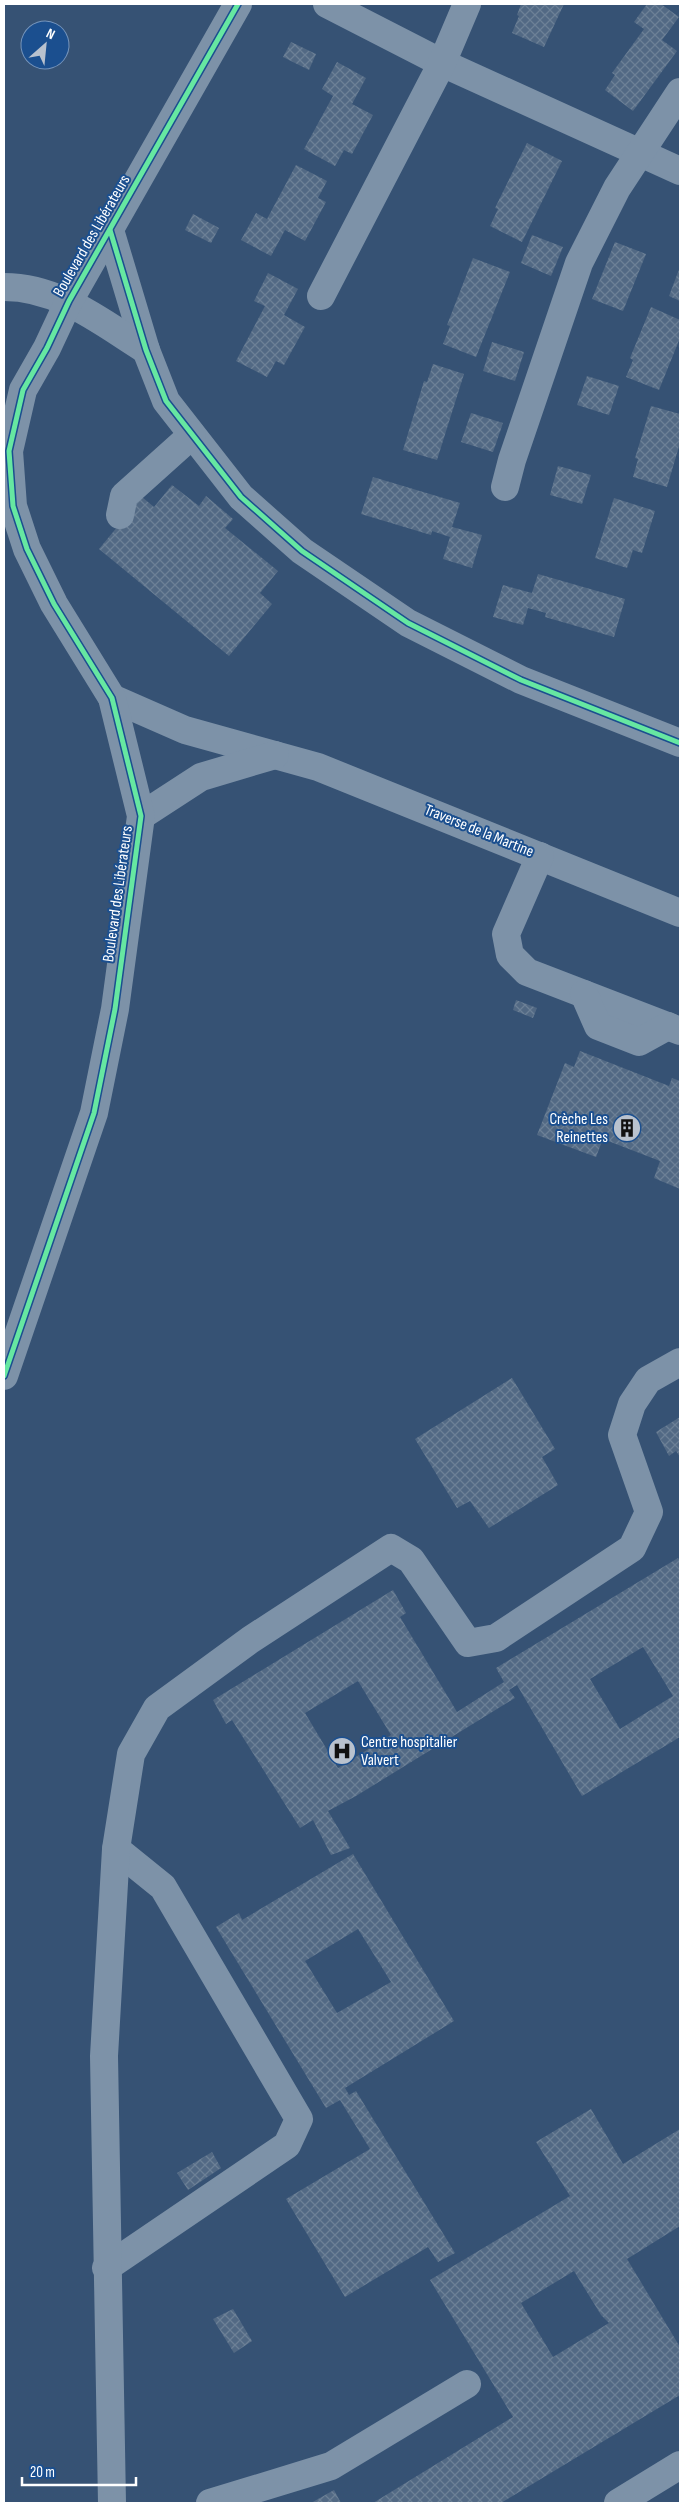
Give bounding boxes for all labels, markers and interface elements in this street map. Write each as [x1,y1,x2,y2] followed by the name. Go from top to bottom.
[20,20,70,70] north arrow
[43,25,58,43] text: N
[49,172,135,300] street label: Boulevard des Libérateurs
[422,800,536,862] street label: Traverse de la Martine
[99,824,137,963] street label: Boulevard des Libérateurs
[549,1110,608,1147] place label: Crèche Les Reinettes
[612,1113,642,1143] building icon: Crèche Les Reinettes
[361,1733,458,1770] place label: Centre hospitalier Valvert
[327,1736,357,1766] hospital icon: Centre hospitalier Valvert
[22,2454,136,2486] scale bar
[30,2463,55,2482] text: 20 m

